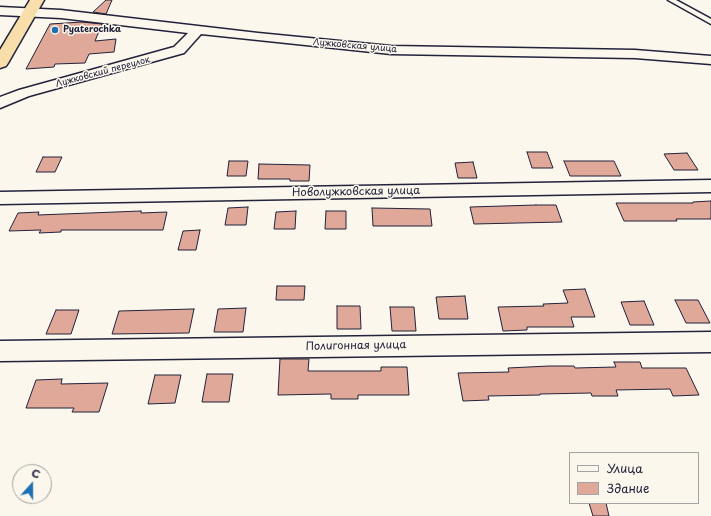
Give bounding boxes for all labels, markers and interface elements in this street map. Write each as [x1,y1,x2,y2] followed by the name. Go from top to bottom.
[50,25,60,35] marker: Pyaterochka
[63,25,121,35] place label: Pyaterochka
[313,37,397,55] street label: Лужковская улица
[54,54,152,90] street label: Лужковский переулок
[292,184,420,200] street label: Новолужковская улица
[306,339,406,353] street label: Полигонная улица
[569,452,699,504] legend
[607,459,643,477] text: Улица
[12,464,52,504] north arrow
[29,464,43,483] text: С
[607,479,649,497] text: Здание

